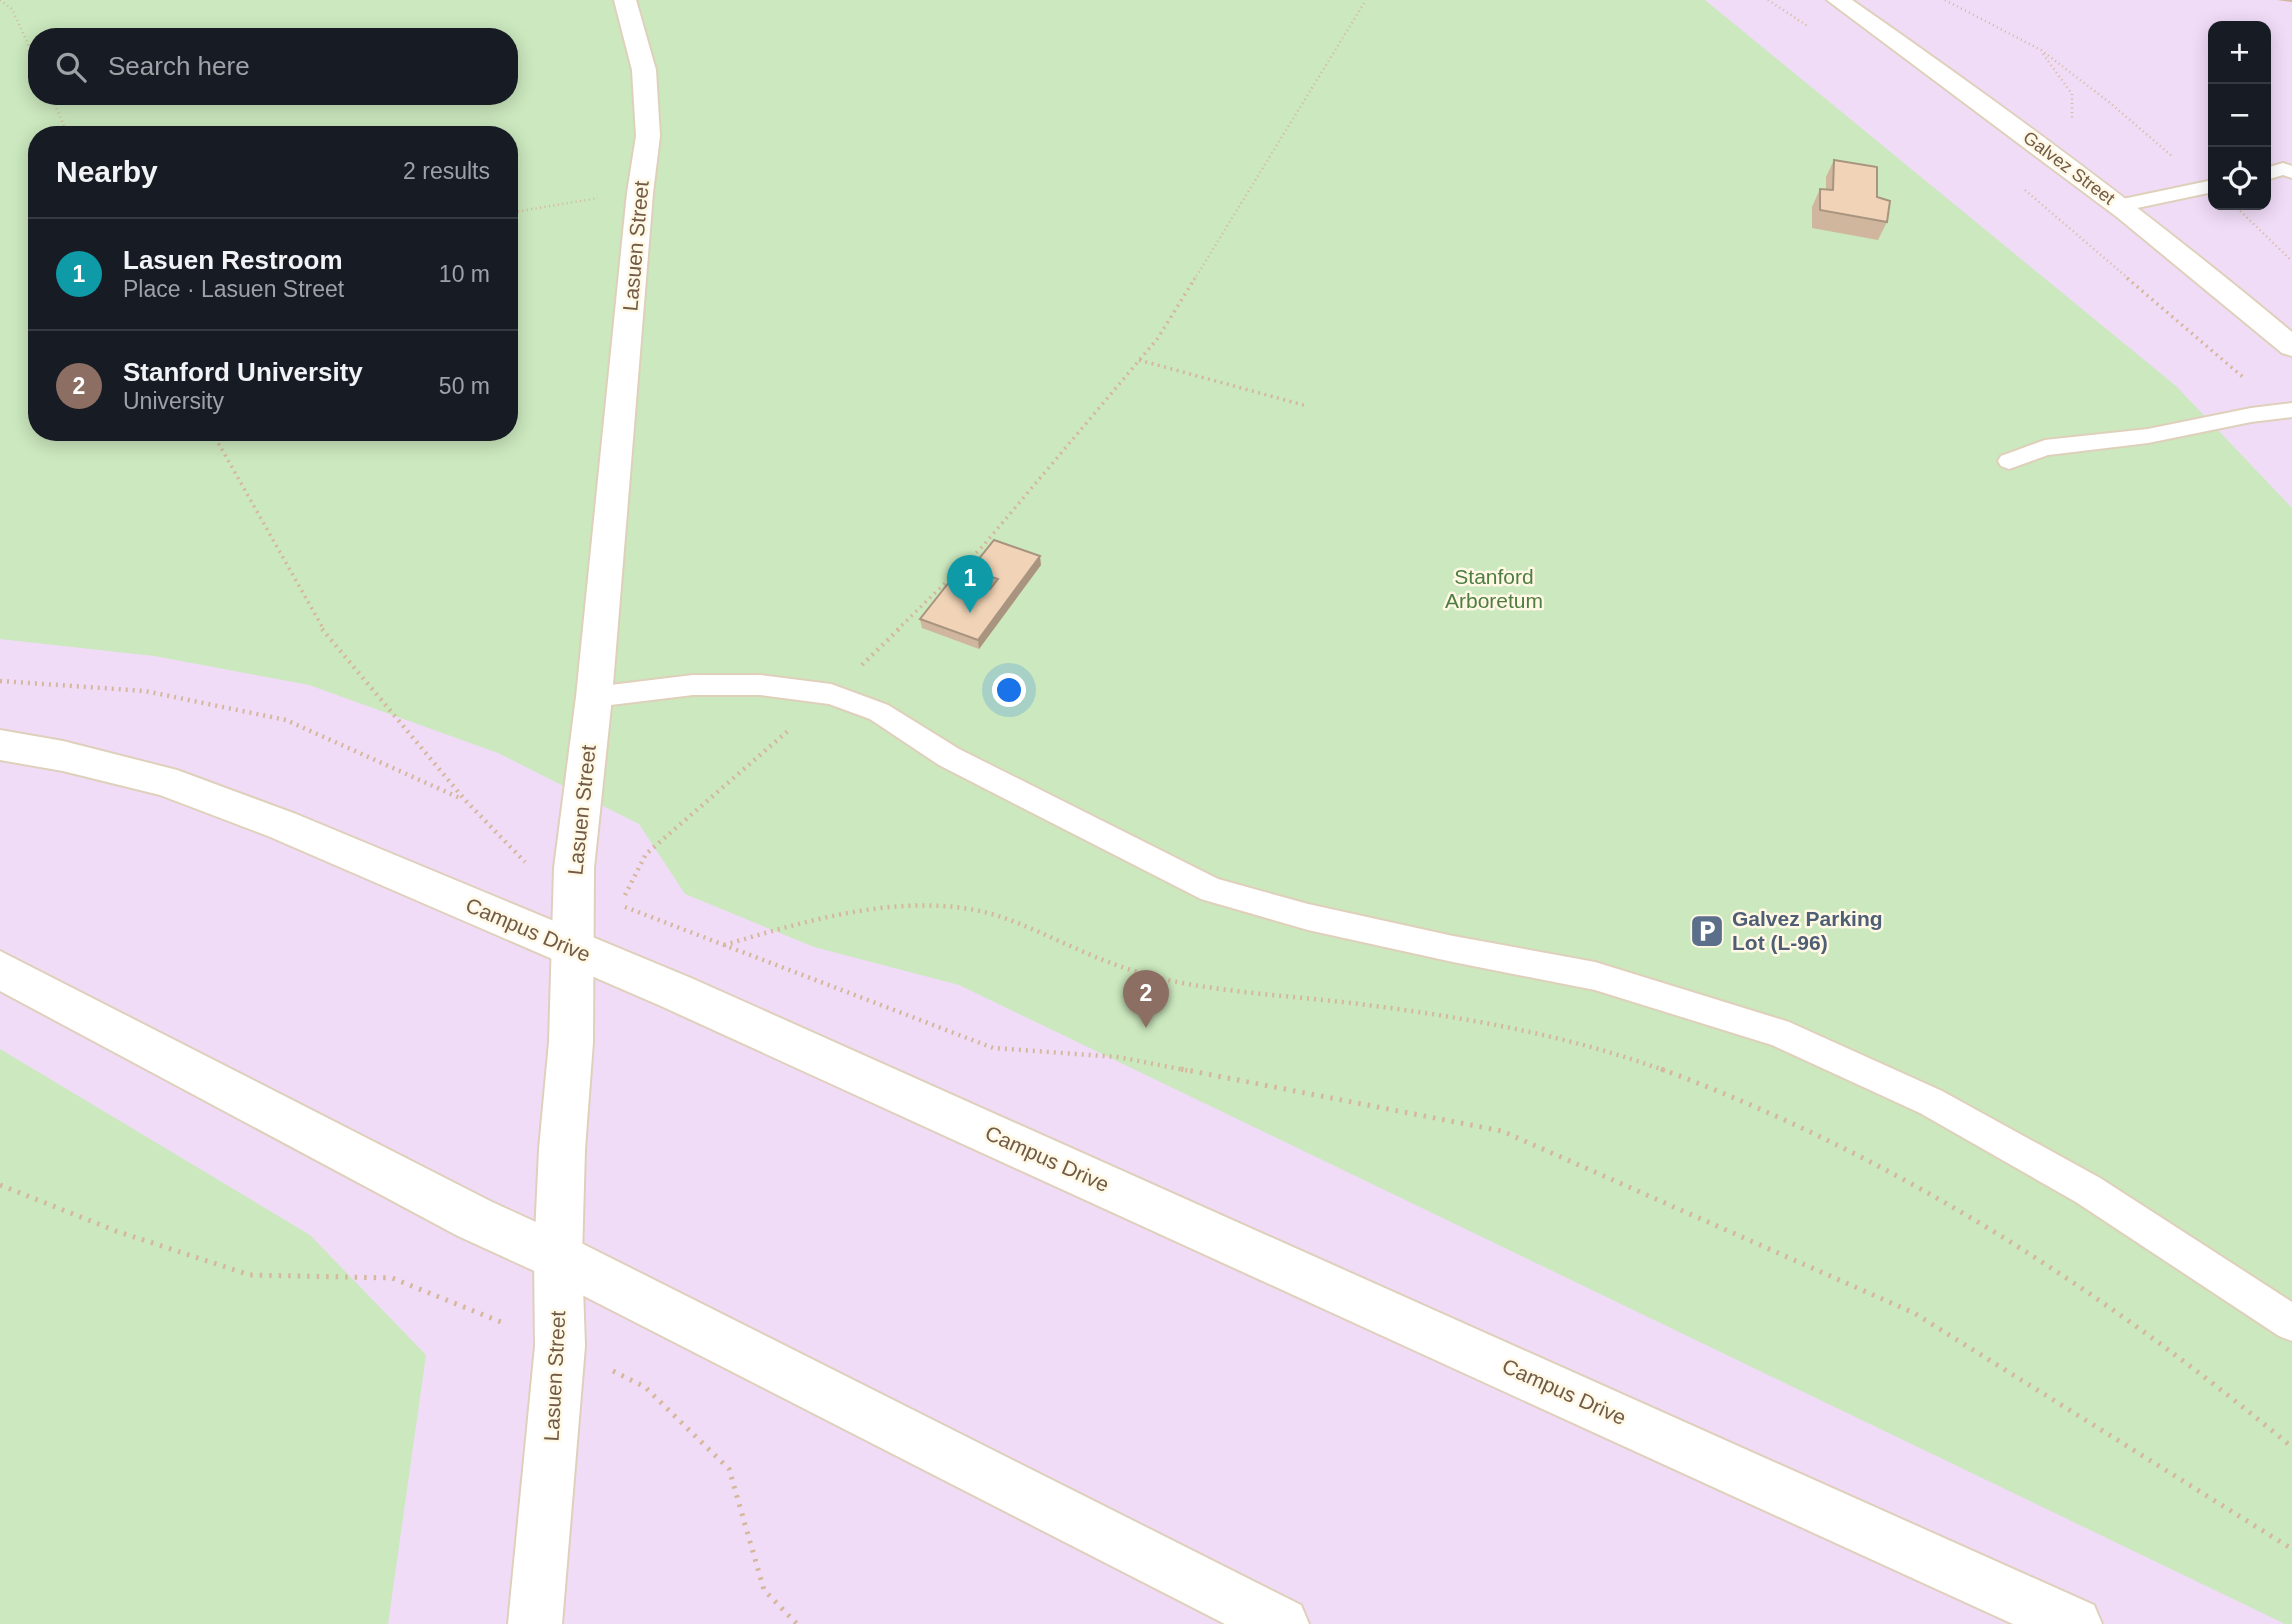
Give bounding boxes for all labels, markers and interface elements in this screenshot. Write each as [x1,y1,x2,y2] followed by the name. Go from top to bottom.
[2208,21,2271,210] map controls
[2208,21,2271,84] button: +
[28,28,518,105] search box
[52,48,90,86] icon: search
[108,51,250,81] text: Search here
[2208,84,2271,147] button: −
[2019,127,2119,209] street label: Galvez Street
[2208,147,2271,210] button: locate
[56,155,158,188] text: Nearby
[403,158,490,184] text: 2 results
[618,180,653,312] street label: Lasuen Street
[123,245,343,275] text: Lasuen Restroom
[73,261,85,287] text: 1
[439,261,490,287] text: 10 m
[123,276,344,302] text: Place · Lasuen Street
[123,357,363,387] text: Stanford University
[73,373,85,399] text: 2
[439,373,490,399] text: 50 m
[123,388,224,414] text: University
[947,555,993,613] pin: 1
[1445,565,1543,612] park label: Stanford Arboretum
[992,673,1026,707] your location
[563,744,600,876] street label: Lasuen Street
[462,893,594,966] street label: Campus Drive
[1732,907,1883,954] place label: Galvez Parking Lot (L-96)
[1688,912,1726,950] parking icon: Galvez Parking Lot (L-96)
[1123,970,1169,1028] pin: 2
[982,1121,1113,1196] street label: Campus Drive
[540,1310,569,1442] street label: Lasuen Street
[1499,1354,1630,1429] street label: Campus Drive

